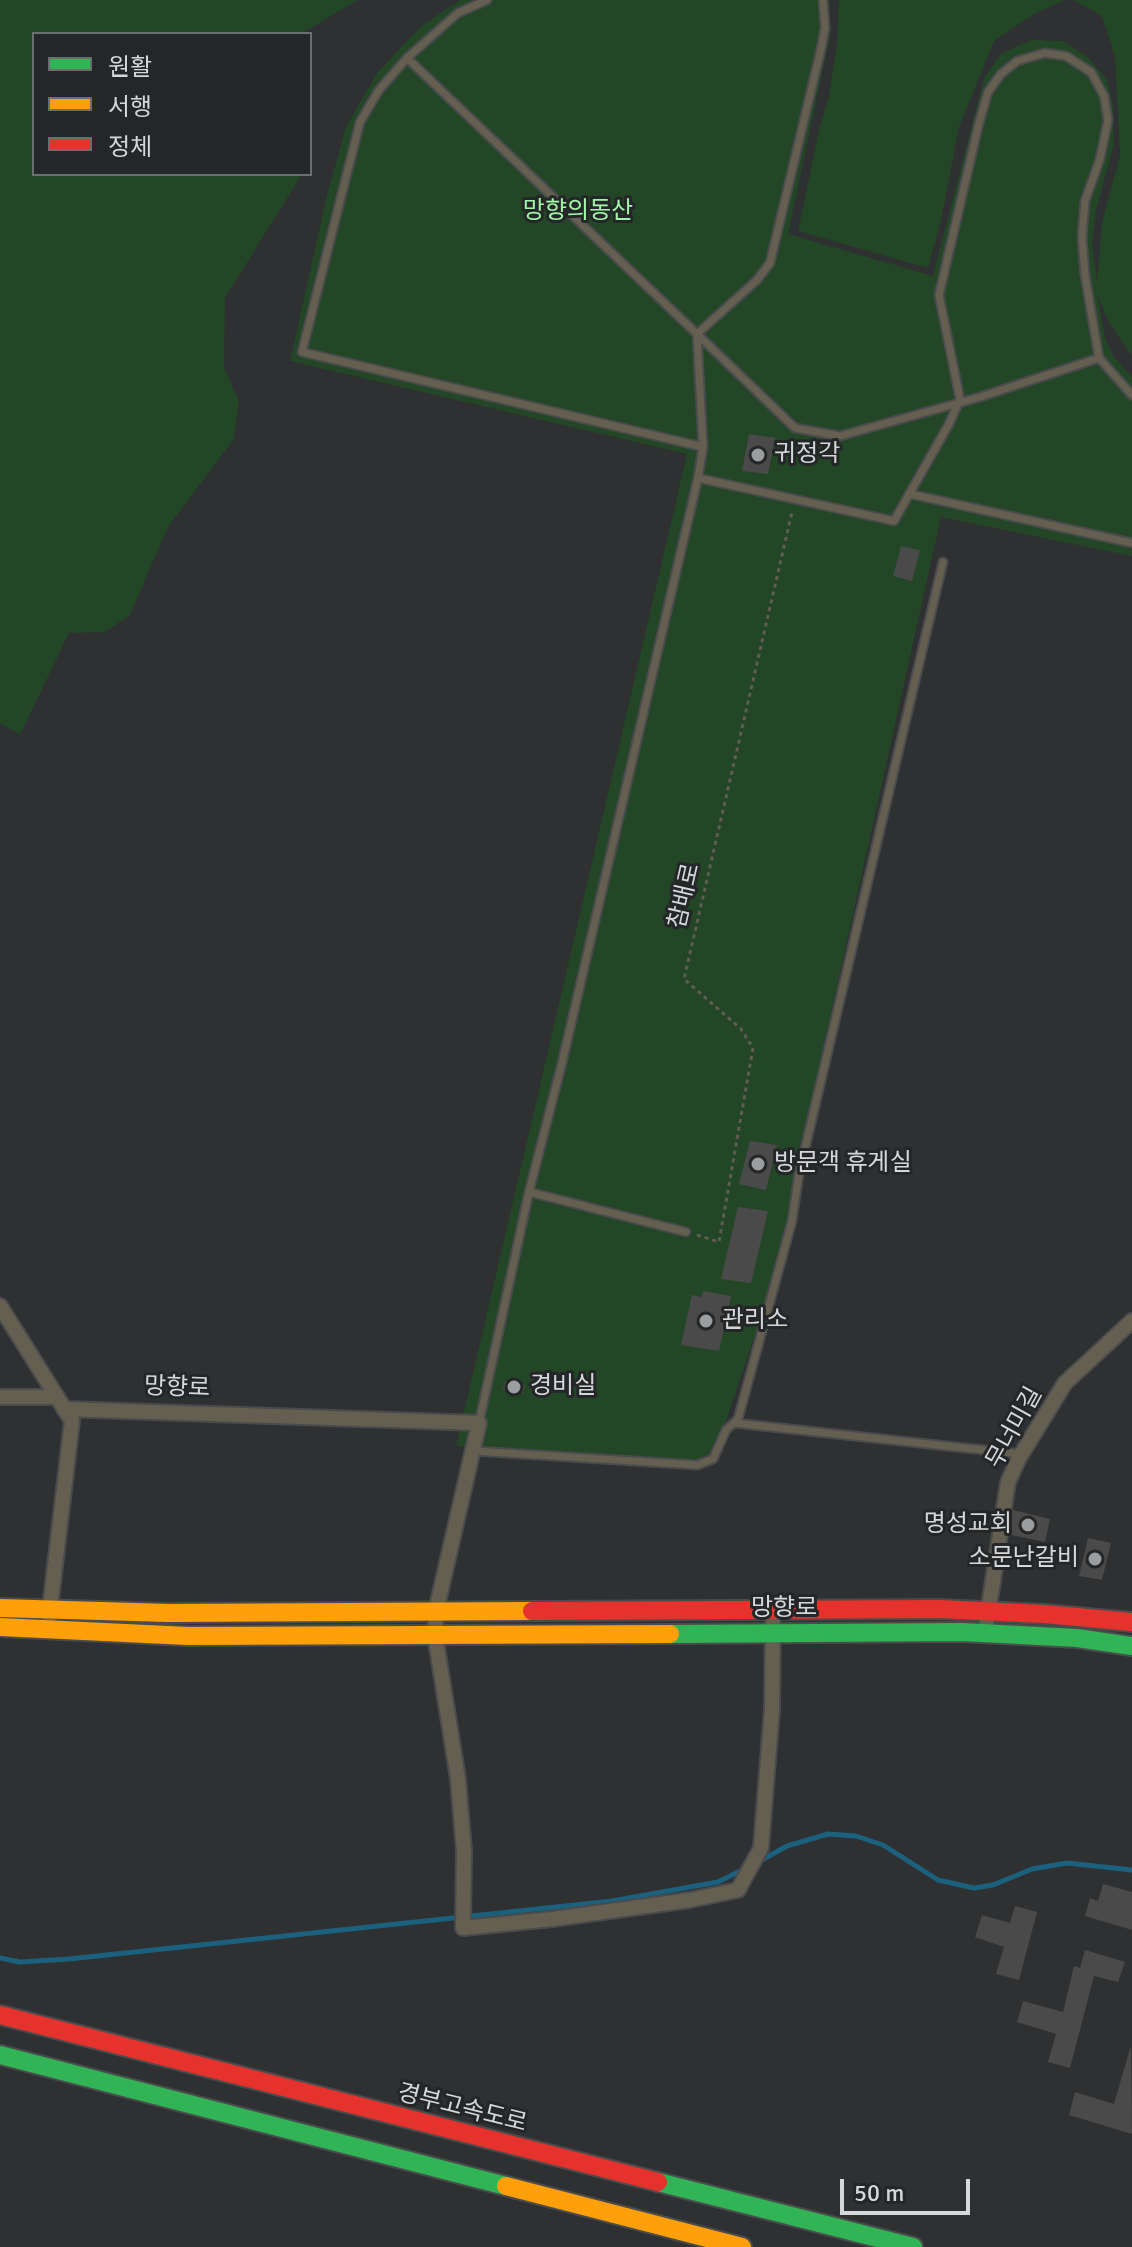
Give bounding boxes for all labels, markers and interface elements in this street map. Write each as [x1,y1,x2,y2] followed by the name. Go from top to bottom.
[32,32,312,176] legend
[108,52,152,82] text: 원활
[108,92,152,122] text: 서행
[108,132,152,162] text: 정체
[523,198,633,226] park label: 망향의동산
[774,441,840,469] place label: 귀정각
[749,446,767,464] marker: 귀정각
[664,860,706,932] street label: 참배로
[774,1150,912,1178] place label: 방문객 휴게실
[749,1155,767,1173] marker: 방문객 휴게실
[722,1307,788,1335] place label: 관리소
[697,1312,715,1330] marker: 관리소
[143,1372,211,1404] street label: 망향로
[530,1373,596,1401] place label: 경비실
[505,1378,523,1396] marker: 경비실
[981,1382,1049,1474] street label: 무너미길
[924,1511,1012,1539] place label: 명성교회
[1019,1516,1037,1534] marker: 명성교회
[969,1545,1079,1573] place label: 소문난갈비
[1086,1550,1104,1568] marker: 소문난갈비
[751,1595,817,1623] street label: 망향로
[394,2079,530,2139] street label: 경부고속도로
[844,2163,974,2213] scale bar
[854,2178,904,2208] text: 50 m

